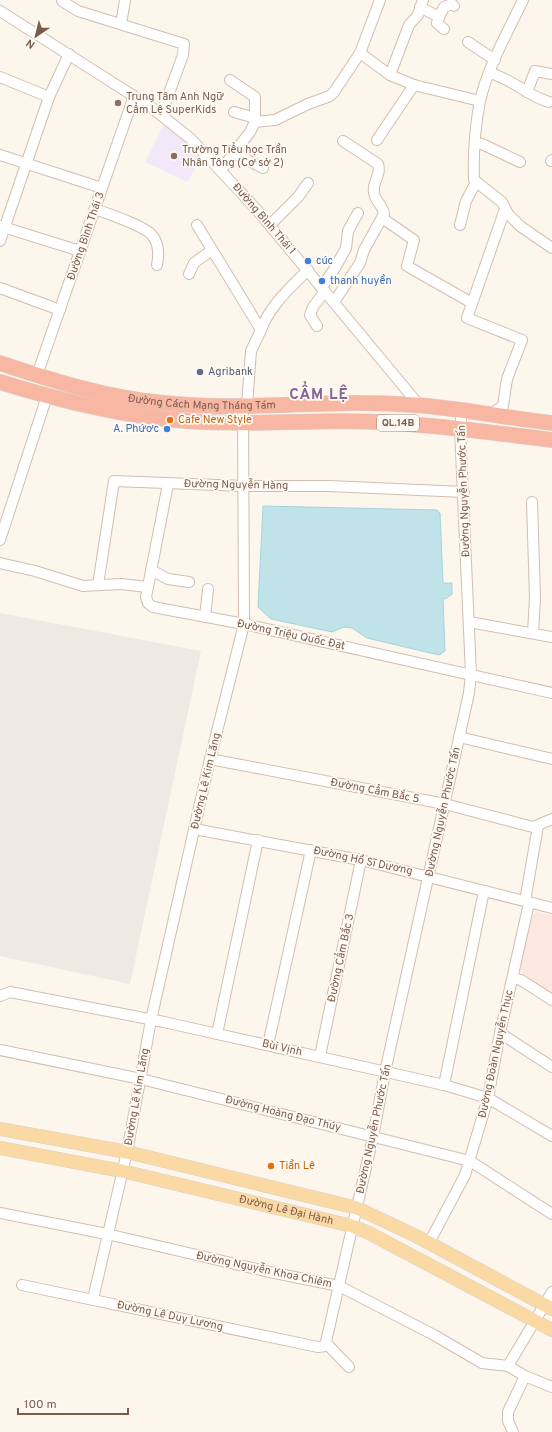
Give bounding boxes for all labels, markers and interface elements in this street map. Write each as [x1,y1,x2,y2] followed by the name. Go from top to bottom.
[16,16,56,56] north arrow
[24,35,38,51] text: N
[126,90,224,117] place label: Trung Tâm Anh Ngữ Cẩm Lệ SuperKids
[113,98,123,108] marker: Trung Tâm Anh Ngữ Cẩm Lệ SuperKids
[182,142,287,170] place label: Trường Tiểu học Trần Nhân Tông (Cơ sở 2)
[169,151,179,161] marker: Trường Tiểu học Trần Nhân Tông (Cơ sở 2)
[229,180,299,258] street label: Đường Bình Thái 1
[64,190,108,282] street label: Đường Bình Thái 3
[316,254,333,268] place label: cúc
[303,256,313,266] marker: cúc
[330,274,392,288] place label: thanh huyền
[317,276,327,286] marker: thanh huyền
[208,365,253,379] place label: Agribank
[195,367,205,377] marker: Agribank
[289,381,349,405] district label: CẨM LỆ
[127,391,276,413] street label: Đường Cách Mạng Tháng Tám
[178,413,252,427] place label: Cafe New Style
[165,415,175,425] marker: Cafe New Style
[377,415,419,431] road number: QL.14B
[113,422,159,436] place label: A. Phứơc
[162,424,172,434] marker: A. Phứơc
[454,425,473,557] street label: Đường Nguyễn Phước Tấn
[184,476,288,493] street label: Đường Nguyễn Hàng
[236,617,346,653] street label: Đường Triệu Quốc Đạt
[188,731,224,831] street label: Đường Lê Kim Lăng
[421,746,464,878] street label: Đường Nguyễn Phước Tấn
[329,775,421,807] street label: Đường Cẩm Bắc 5
[312,844,414,878] street label: Đường Hồ Sĩ Dương
[324,912,357,1004] street label: Đường Cẩm Bắc 3
[475,988,516,1119] street label: Đường Đoàn Nguyễn Thục
[261,1037,303,1059] street label: Bùi Vịnh
[122,1047,152,1147] street label: Đường Lê Kim Lăng
[352,1063,395,1195] street label: Đường Nguyễn Phước Tấn
[224,1093,342,1135] street label: Đường Hoàng Đạo Thúy
[279,1159,315,1173] place label: Tiần Lê
[266,1161,276,1171] marker: Tiần Lê
[238,1192,335,1228] street label: Đường Lê Đại Hành
[195,1248,333,1291] street label: Đường Nguyễn Khoa Chiêm
[116,1298,224,1334] street label: Đường Lê Duy Lương
[18,1390,128,1416] scale bar
[24,1397,57,1413] text: 100 m

